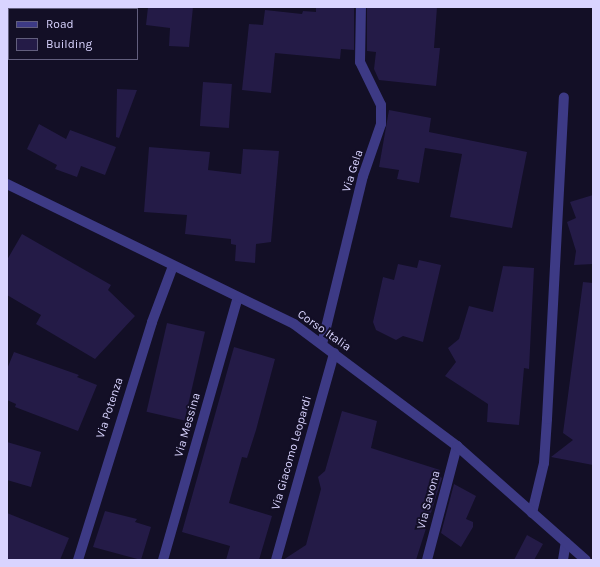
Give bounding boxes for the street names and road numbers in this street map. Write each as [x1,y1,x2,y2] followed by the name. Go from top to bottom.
[339,148,367,194] street label: Via Gela
[294,307,354,355] street label: Corso Italia
[93,376,127,440] street label: Via Potenza
[172,391,204,459] street label: Via Messina
[269,394,315,512] street label: Via Giacomo Leopardi
[414,469,444,531] street label: Via Savona

